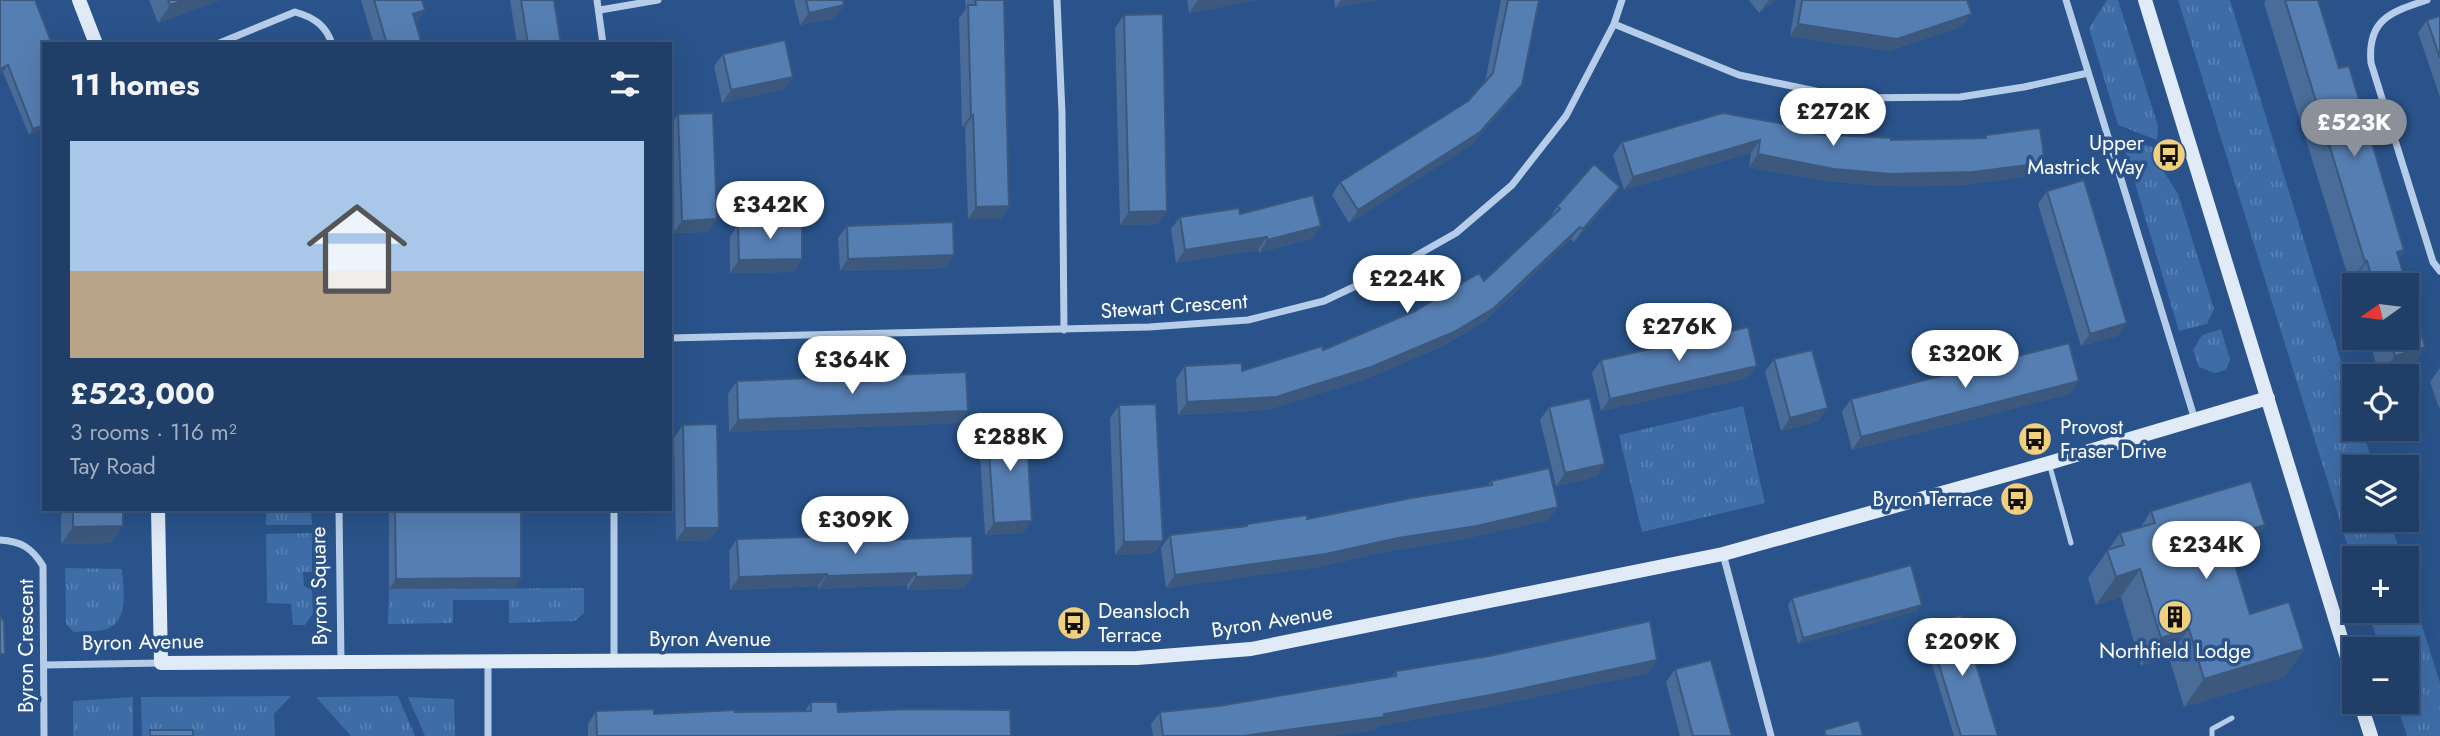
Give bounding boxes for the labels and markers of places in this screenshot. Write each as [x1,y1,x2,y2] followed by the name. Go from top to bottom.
[1784,88,1882,148] pin: £272K
[2305,100,2403,159] pin: £523K
[2027,128,2145,182] place label: Upper Mastrick Way
[2150,136,2188,174] bus stop icon: Upper Mastrick Way
[721,182,819,241] pin: £342K
[1358,256,1456,315] pin: £224K
[1630,304,1728,363] pin: £276K
[1916,330,2014,390] pin: £320K
[803,336,901,396] pin: £364K
[2060,412,2167,466] place label: Provost Fraser Drive
[961,414,1059,473] pin: £288K
[2016,420,2054,458] bus stop icon: Provost Fraser Drive
[1998,480,2036,518] bus stop icon: Byron Terrace
[1873,484,1993,514] place label: Byron Terrace
[806,496,904,556] pin: £309K
[2157,522,2255,581] pin: £234K
[1098,596,1190,650] place label: Deansloch Terrace
[2156,598,2194,636] building icon: Northfield Lodge
[1055,604,1093,642] bus stop icon: Deansloch Terrace
[1913,618,2011,678] pin: £209K
[2099,636,2251,666] place label: Northfield Lodge

